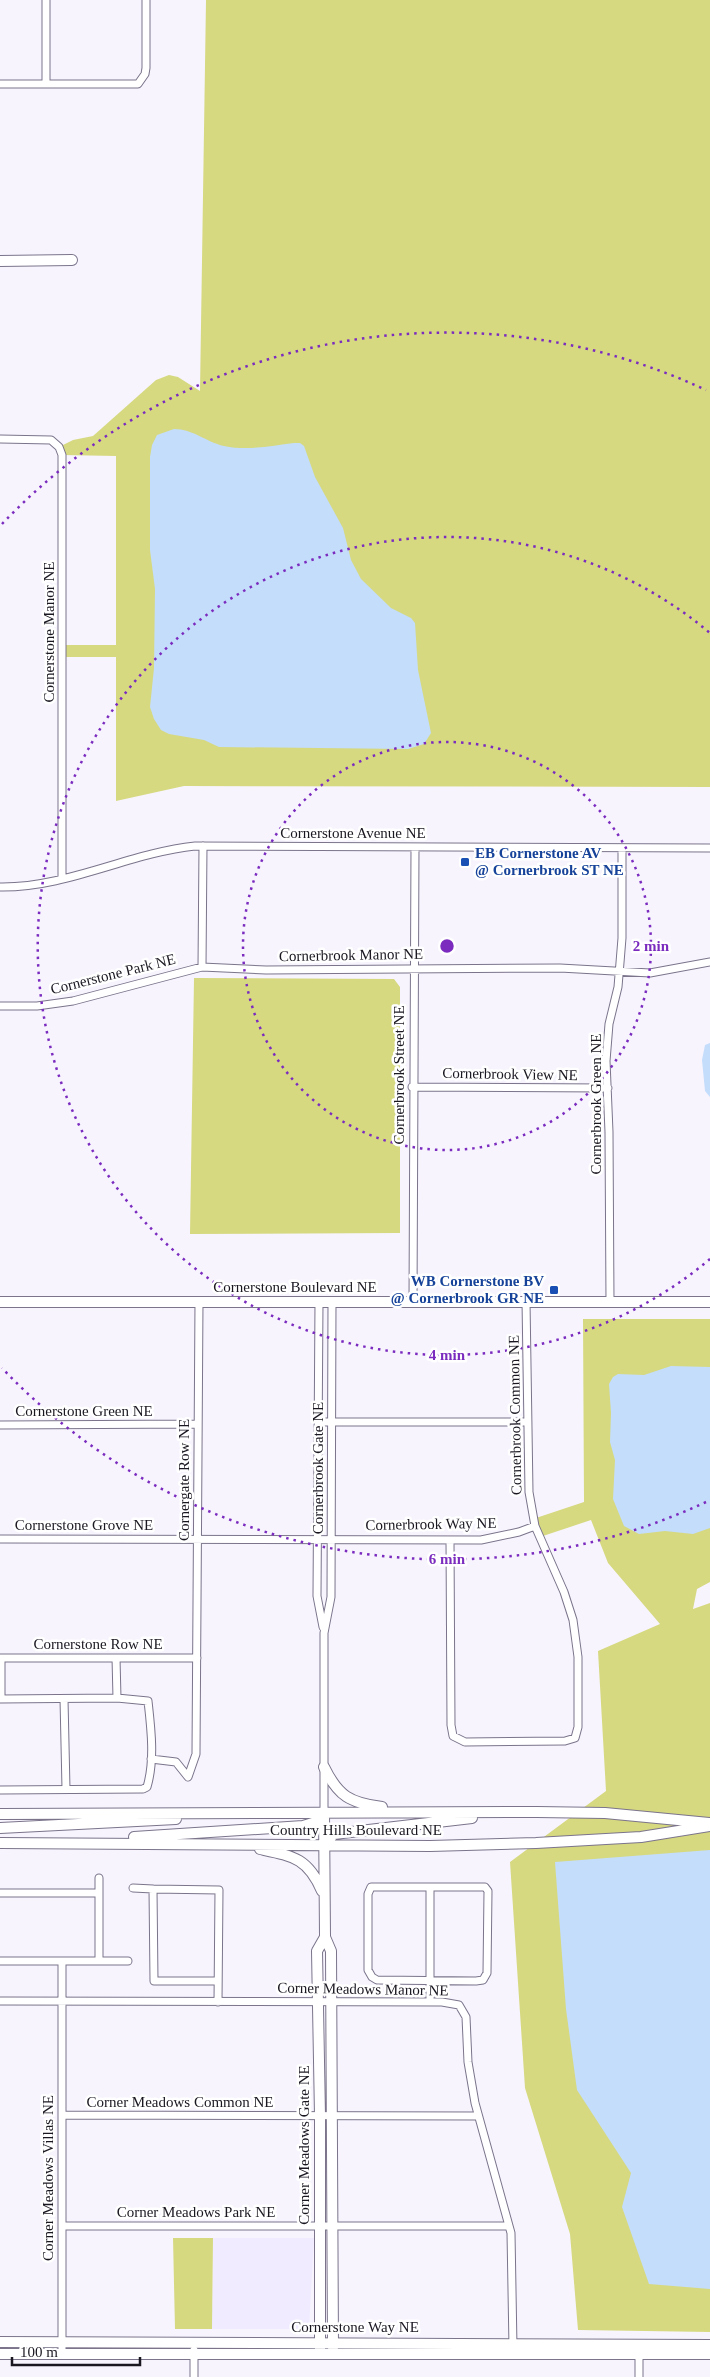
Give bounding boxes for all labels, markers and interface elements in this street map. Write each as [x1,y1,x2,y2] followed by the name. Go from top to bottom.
[41,562,57,702] street label: Cornerstone Manor NE
[280,825,426,841] street label: Cornerstone Avenue NE
[475,845,624,878] place label: EB Cornerstone AV @ Cornerbrook ST NE
[459,856,471,868] marker: EB Cornerstone AV @ Cornerbrook ST NE
[438,937,456,955] centre of rings
[633,938,670,954] text: 2 min
[279,946,423,964] street label: Cornerbrook Manor NE
[49,951,177,997] street label: Cornerstone Park NE
[391,1005,407,1145] street label: Cornerbrook Street NE
[588,1034,604,1174] street label: Cornerbrook Green NE
[442,1065,578,1083] street label: Cornerbrook View NE
[391,1273,544,1306] place label: WB Cornerstone BV @ Cornerbrook GR NE
[213,1279,377,1295] street label: Cornerstone Boulevard NE
[548,1284,560,1296] marker: WB Cornerstone BV @ Cornerbrook GR NE
[506,1335,524,1495] street label: Cornerbrook Common NE
[429,1347,466,1363] text: 4 min
[310,1402,326,1534] street label: Cornerbrook Gate NE
[15,1403,153,1419] street label: Cornerstone Green NE
[176,1419,192,1541] street label: Cornergate Row NE
[365,1515,497,1533] street label: Cornerbrook Way NE
[15,1517,153,1533] street label: Cornerstone Grove NE
[429,1551,466,1567] text: 6 min
[33,1636,163,1652] street label: Cornerstone Row NE
[270,1822,442,1838] street label: Country Hills Boulevard NE
[277,1980,449,1998] street label: Corner Meadows Manor NE
[296,2065,312,2225] street label: Corner Meadows Gate NE
[86,2094,274,2110] street label: Corner Meadows Common NE
[40,2095,56,2261] street label: Corner Meadows Villas NE
[117,2204,275,2220] street label: Corner Meadows Park NE
[291,2319,419,2335] street label: Cornerstone Way NE
[12,2334,140,2366] scale bar
[20,2344,58,2360] text: 100 m

